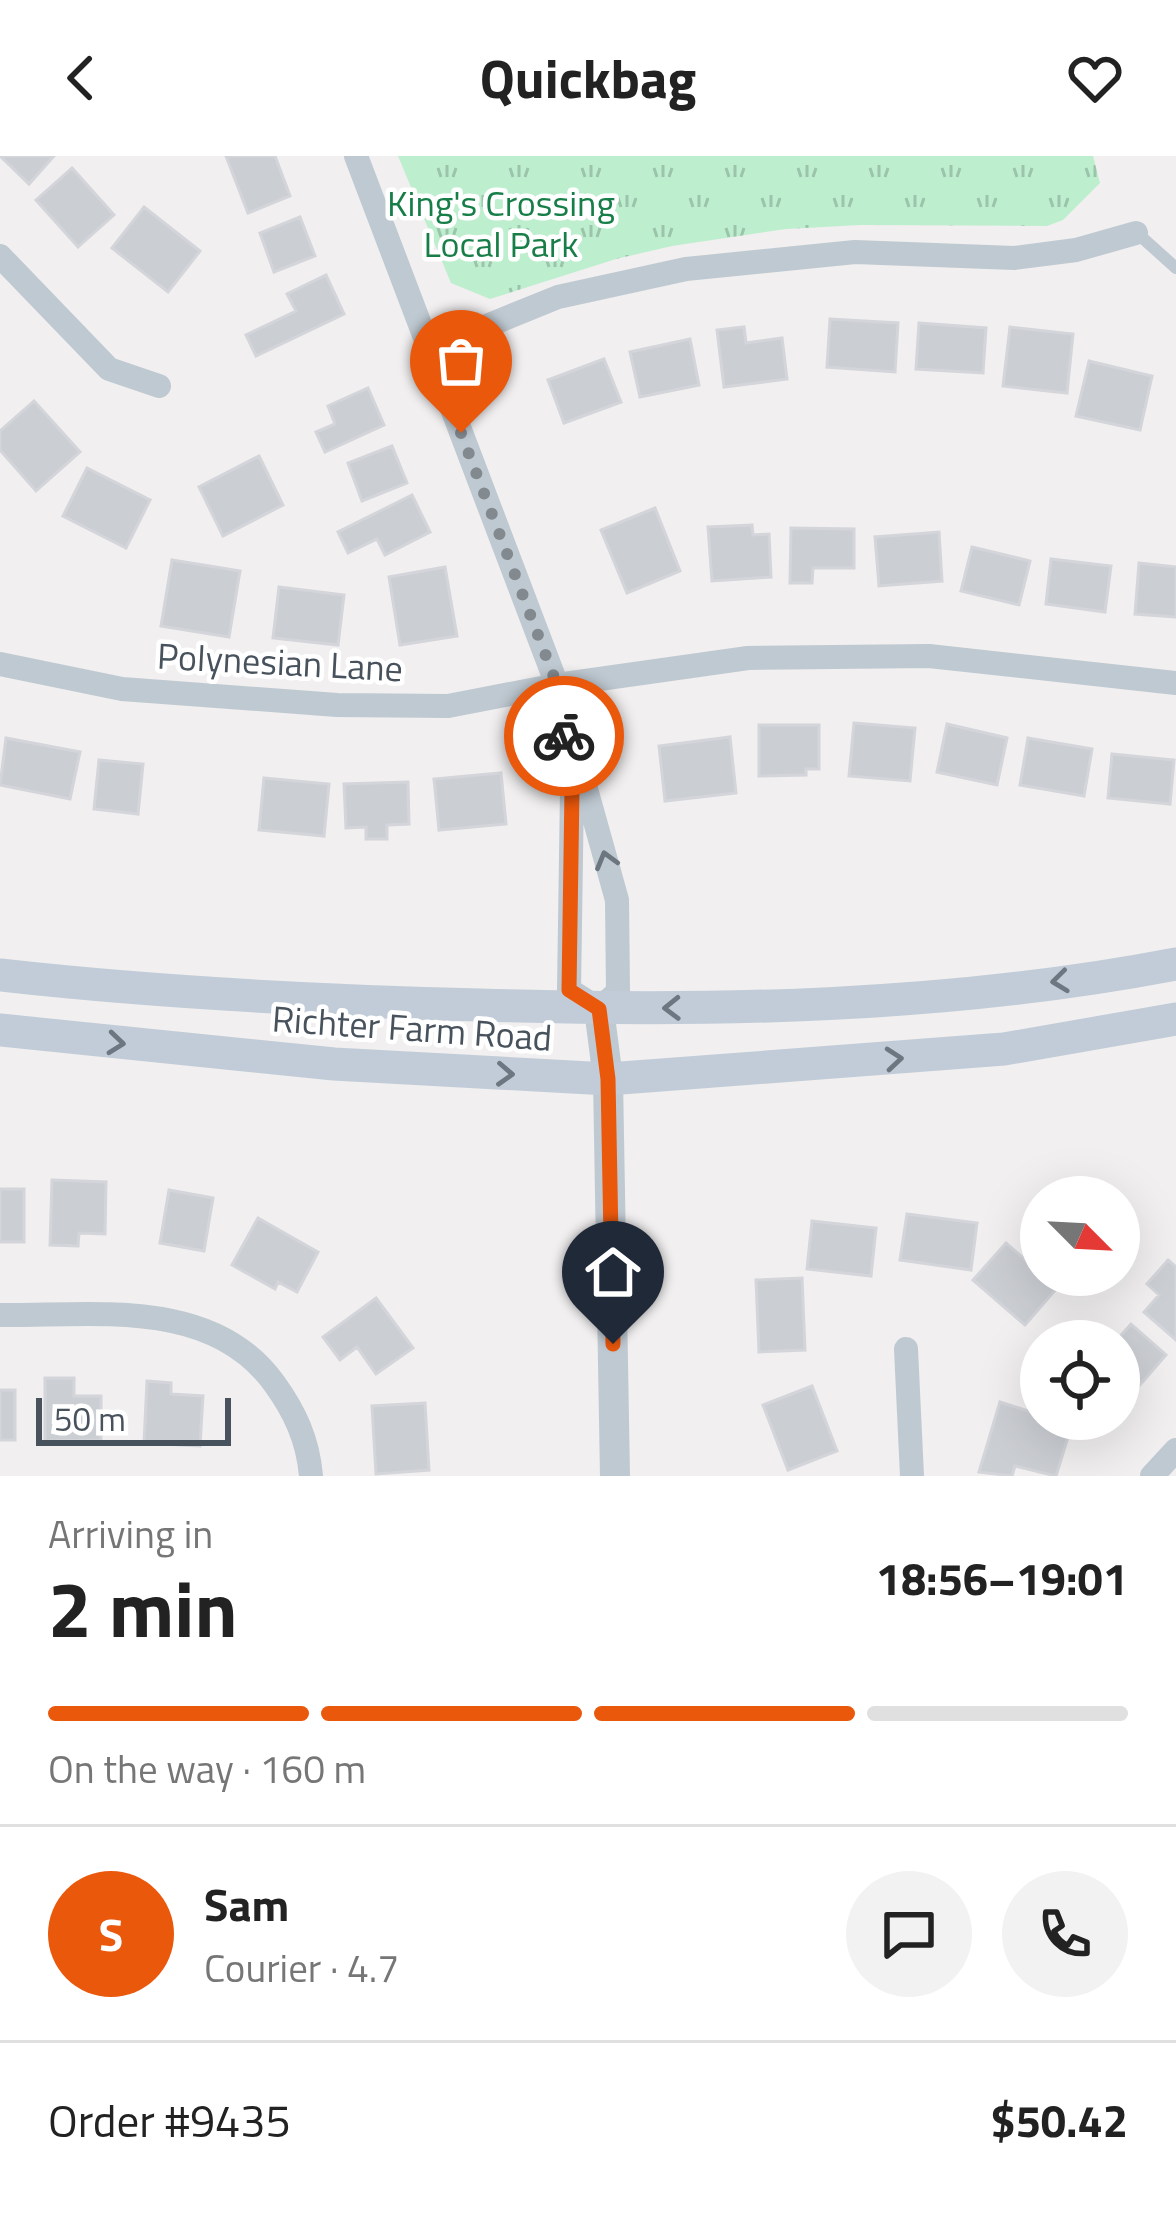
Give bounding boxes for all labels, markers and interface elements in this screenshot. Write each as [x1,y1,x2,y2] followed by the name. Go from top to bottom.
[480,37,696,119] text: Quickbag
[48,45,114,111] icon: back
[1062,45,1128,111] icon: heart
[387,175,615,271] park label: King's Crossing Local Park
[410,310,512,433] pin
[428,328,494,394] icon: bag
[156,628,404,695] street label: Polynesian Lane
[504,676,624,796] courier
[531,703,597,769] icon: bike
[595,850,620,870] one-way arrow
[1050,967,1070,993] one-way arrow
[270,990,554,1065] street label: Richter Farm Road
[662,994,681,1020] one-way arrow
[106,1029,126,1055] one-way arrow
[885,1046,904,1072] one-way arrow
[496,1061,515,1087] one-way arrow
[1020,1176,1140,1296] north arrow
[1020,1176,1140,1440] map controls
[562,1221,664,1344] pin
[580,1239,646,1305] icon: home
[1020,1320,1140,1440] button: locate
[36,1392,231,1445] scale bar
[54,1394,126,1444] text: 50 m
[48,1504,213,1563] text: Arriving in
[876,1544,1128,1612] text: 18:56–19:01
[48,1549,238,1667] text: 2 min
[48,1739,366,1798] text: On the way · 160 m
[204,1870,289,1938] text: Sam
[846,1871,972,1997] button: chat
[1002,1871,1128,1997] button: phone
[99,1900,123,1968] text: S
[204,1938,399,1997] text: Courier · 4.7
[48,2086,291,2154] text: Order #9435
[990,2086,1128,2154] text: $50.42

